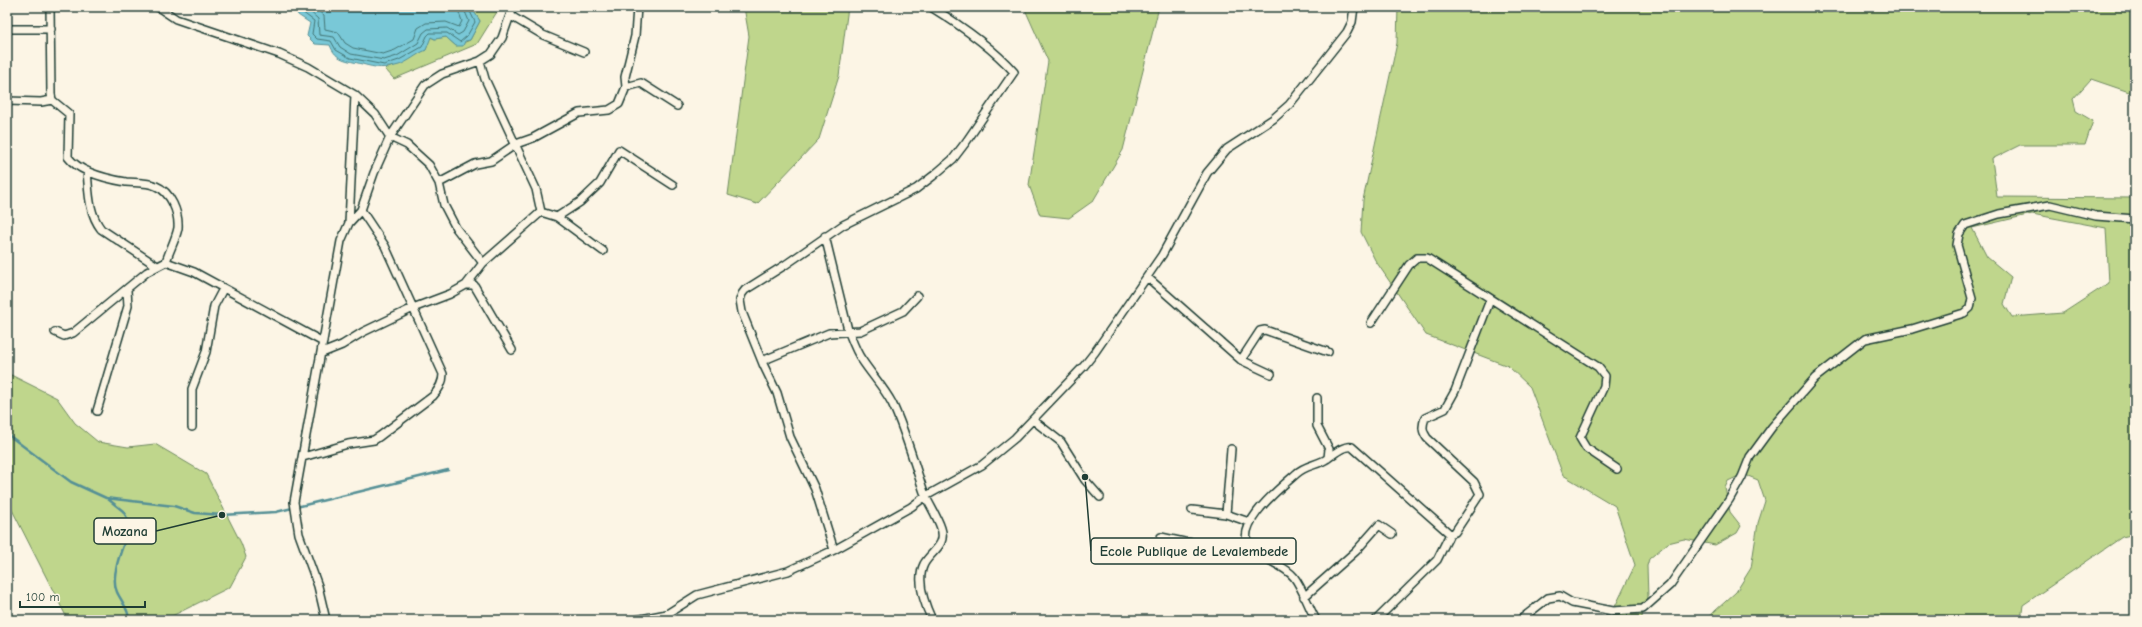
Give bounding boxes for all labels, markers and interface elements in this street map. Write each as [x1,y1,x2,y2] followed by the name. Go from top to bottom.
[94,518,156,544] callout: Mozana
[102,523,148,540] text: Mozana
[1091,538,1296,564] callout: Ecole Publique de Levalembede
[1100,543,1288,560] text: Ecole Publique de Levalembede
[20,583,145,609] scale bar
[26,590,59,604] text: 100 m

